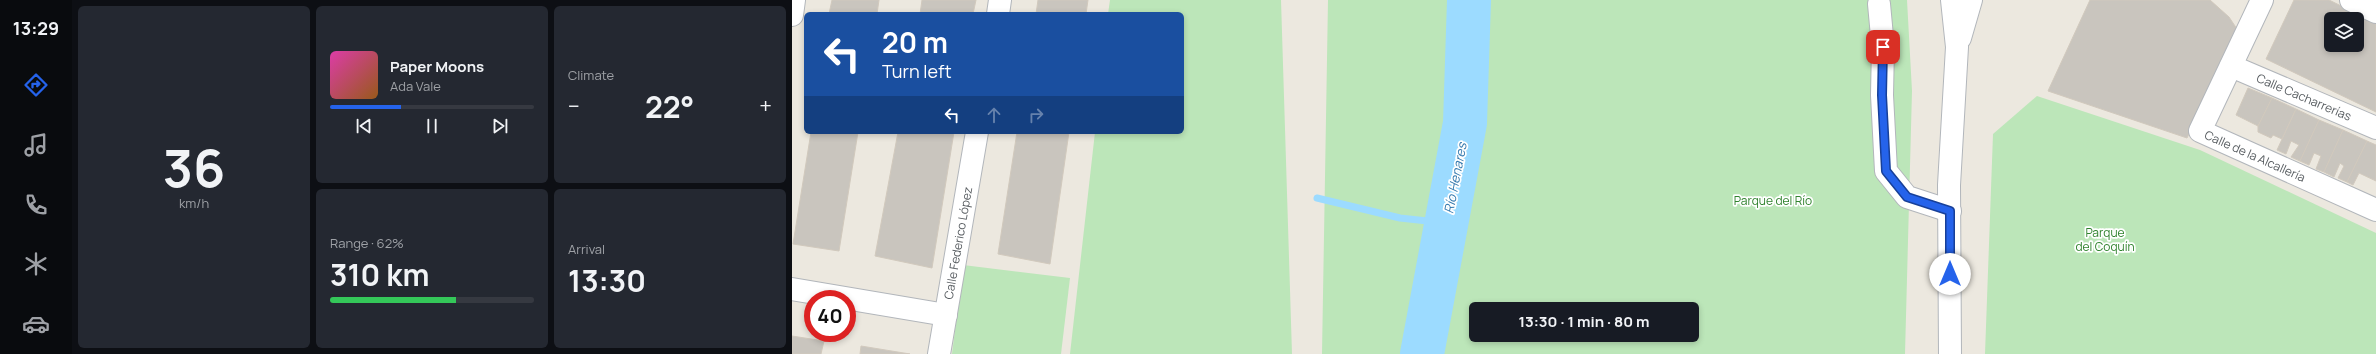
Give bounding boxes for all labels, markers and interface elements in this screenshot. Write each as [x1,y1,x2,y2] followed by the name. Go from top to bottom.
[2324,12,2364,52] map controls
[2324,12,2364,52] button: layers
[13,16,59,40] text: 13:29
[882,23,948,61] text: 20 m
[816,28,868,80] icon: left
[1866,30,1900,64] pin
[1872,36,1894,58] icon: arrive
[390,56,484,77] text: Paper Moons
[882,59,952,83] text: Turn left
[568,66,614,84] text: Climate
[2254,69,2354,125] street label: Calle Cacharrerías
[22,71,50,99] icon: directions
[390,77,441,95] text: Ada Vale
[645,86,694,127] text: 22°
[568,91,580,121] text: −
[759,91,772,121] text: +
[941,104,963,126] icon: left
[983,104,1005,126] icon: ahead
[1025,104,1047,126] icon: right
[353,115,375,137] icon: previous
[421,115,443,137] icon: pause
[489,115,511,137] icon: next
[2202,126,2308,186] street label: Calle de la Alcallería
[22,131,50,159] icon: music
[163,132,225,203] text: 36
[1439,140,1471,215] water label: Río Henares
[940,185,976,301] street label: Calle Federico López
[22,191,50,219] icon: phone
[1734,192,1812,209] park label: Parque del Río
[179,194,209,212] text: km/h
[2075,224,2135,255] park label: Parque del Coquín
[330,234,404,252] text: Range · 62%
[568,240,605,258] text: Arrival
[22,250,50,278] icon: climate
[1929,253,1971,295] position arrow
[330,254,429,295] text: 310 km
[568,260,646,301] text: 13:30
[804,290,856,342] speed limit sign: 40
[22,310,50,338] icon: car
[1518,311,1650,332] text: 13:30 · 1 min · 80 m

